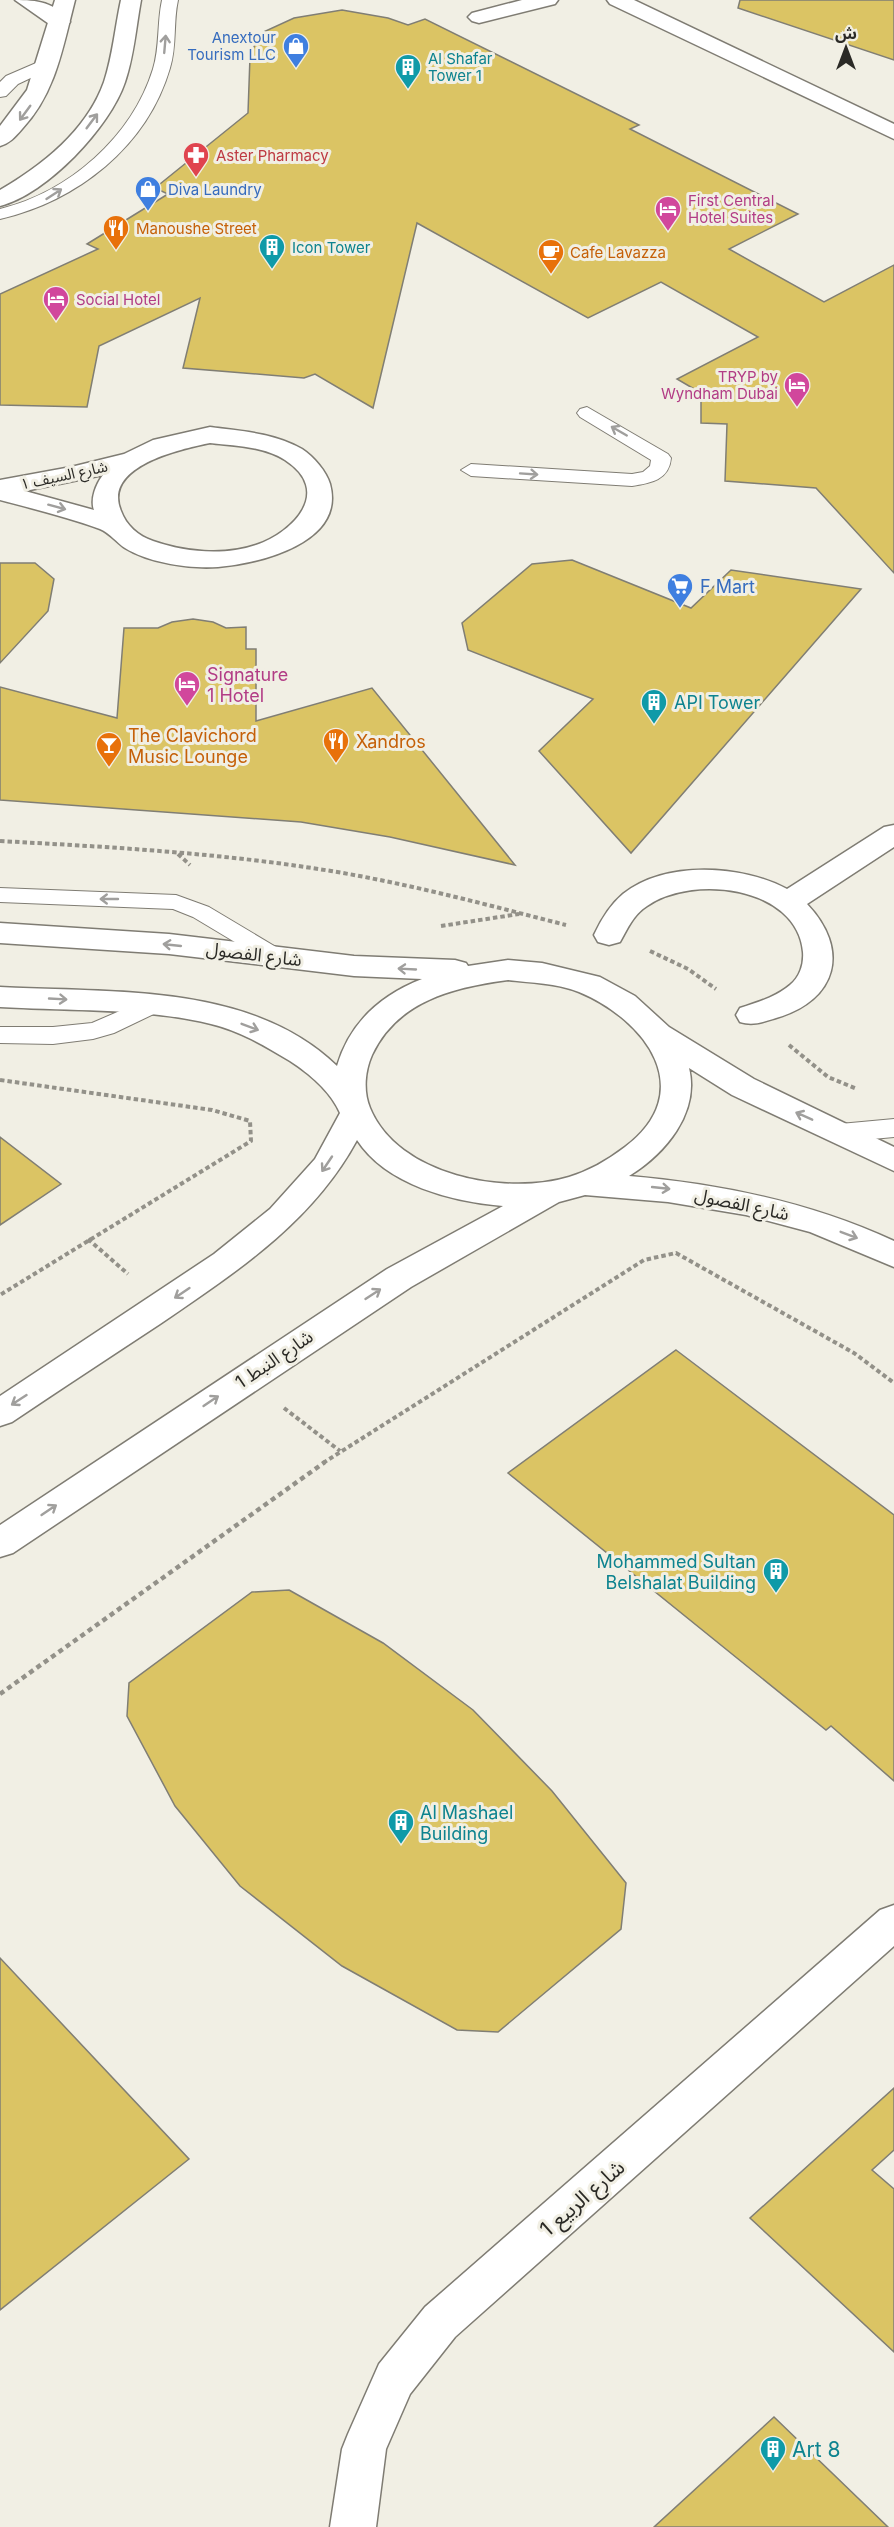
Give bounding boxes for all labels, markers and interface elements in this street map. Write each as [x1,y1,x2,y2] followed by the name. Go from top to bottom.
[816,18,876,78] north arrow
[835,23,857,43] text: ش
[187,28,276,64] place label: Anextour Tourism LLC
[281,31,311,69] shop icon: Anextour Tourism LLC
[160,34,171,54] one-way arrow
[428,49,493,85] place label: Al Shafar Tower 1
[393,52,423,90] building icon: Al Shafar Tower 1
[19,105,31,121] one-way arrow
[85,113,98,129] one-way arrow
[181,140,211,178] pharmacy icon: Aster Pharmacy
[216,146,329,165] place label: Aster Pharmacy
[133,174,163,212] shop icon: Diva Laundry
[168,180,262,199] place label: Diva Laundry
[45,188,62,200] one-way arrow
[688,191,774,227] place label: First Central Hotel Suites
[653,194,683,232] hotel icon: First Central Hotel Suites
[101,213,131,251] restaurant icon: Manoushe Street
[136,219,257,238] place label: Manoushe Street
[257,232,287,270] building icon: Icon Tower
[536,237,566,275] cafe icon: Cafe Lavazza
[292,238,371,257] place label: Icon Tower
[570,243,666,262] place label: Cafe Lavazza
[41,284,71,322] hotel icon: Social Hotel
[76,290,160,309] place label: Social Hotel
[661,367,779,403] place label: TRYP by Wyndham Dubai
[782,370,812,408] hotel icon: TRYP by Wyndham Dubai
[610,425,628,436] one-way arrow
[19,456,110,496] street label: شارع السيف ١
[519,469,539,480] one-way arrow
[47,501,66,513] one-way arrow
[665,571,695,609] supermarket icon: F Mart
[700,576,755,597] place label: F Mart
[207,664,288,706] place label: Signature 1 Hotel
[172,669,202,707] hotel icon: Signature 1 Hotel
[639,687,669,725] building icon: API Tower
[674,692,760,713] place label: API Tower
[128,725,257,767] place label: The Clavichord Music Lounge
[321,726,351,764] restaurant icon: Xandros
[94,730,124,768] bar icon: The Clavichord Music Lounge
[356,731,426,752] place label: Xandros
[99,893,119,905] one-way arrow
[205,938,303,974] street label: شارع الفصول
[162,939,182,950] one-way arrow
[398,963,418,974] one-way arrow
[48,994,68,1005] one-way arrow
[240,1022,259,1033] one-way arrow
[795,1110,813,1122] one-way arrow
[320,1155,332,1172] one-way arrow
[651,1183,670,1194] one-way arrow
[692,1184,791,1228] street label: شارع الفصول
[840,1231,858,1242] one-way arrow
[174,1287,191,1299] one-way arrow
[364,1288,381,1300] one-way arrow
[231,1325,319,1396] street label: شارع النبط 1
[12,1394,28,1406] one-way arrow
[202,1395,219,1408] one-way arrow
[40,1504,56,1516] one-way arrow
[597,1551,756,1593] place label: Mohammed Sultan Belshalat Building
[761,1556,791,1594] building icon: Mohammed Sultan Belshalat Building
[420,1802,513,1844] place label: Al Mashael Building
[386,1807,416,1845] building icon: Al Mashael Building
[535,2154,631,2244] street label: شارع الربيع 1
[758,2434,788,2472] building icon: Art 8
[792,2437,841,2462] place label: Art 8

